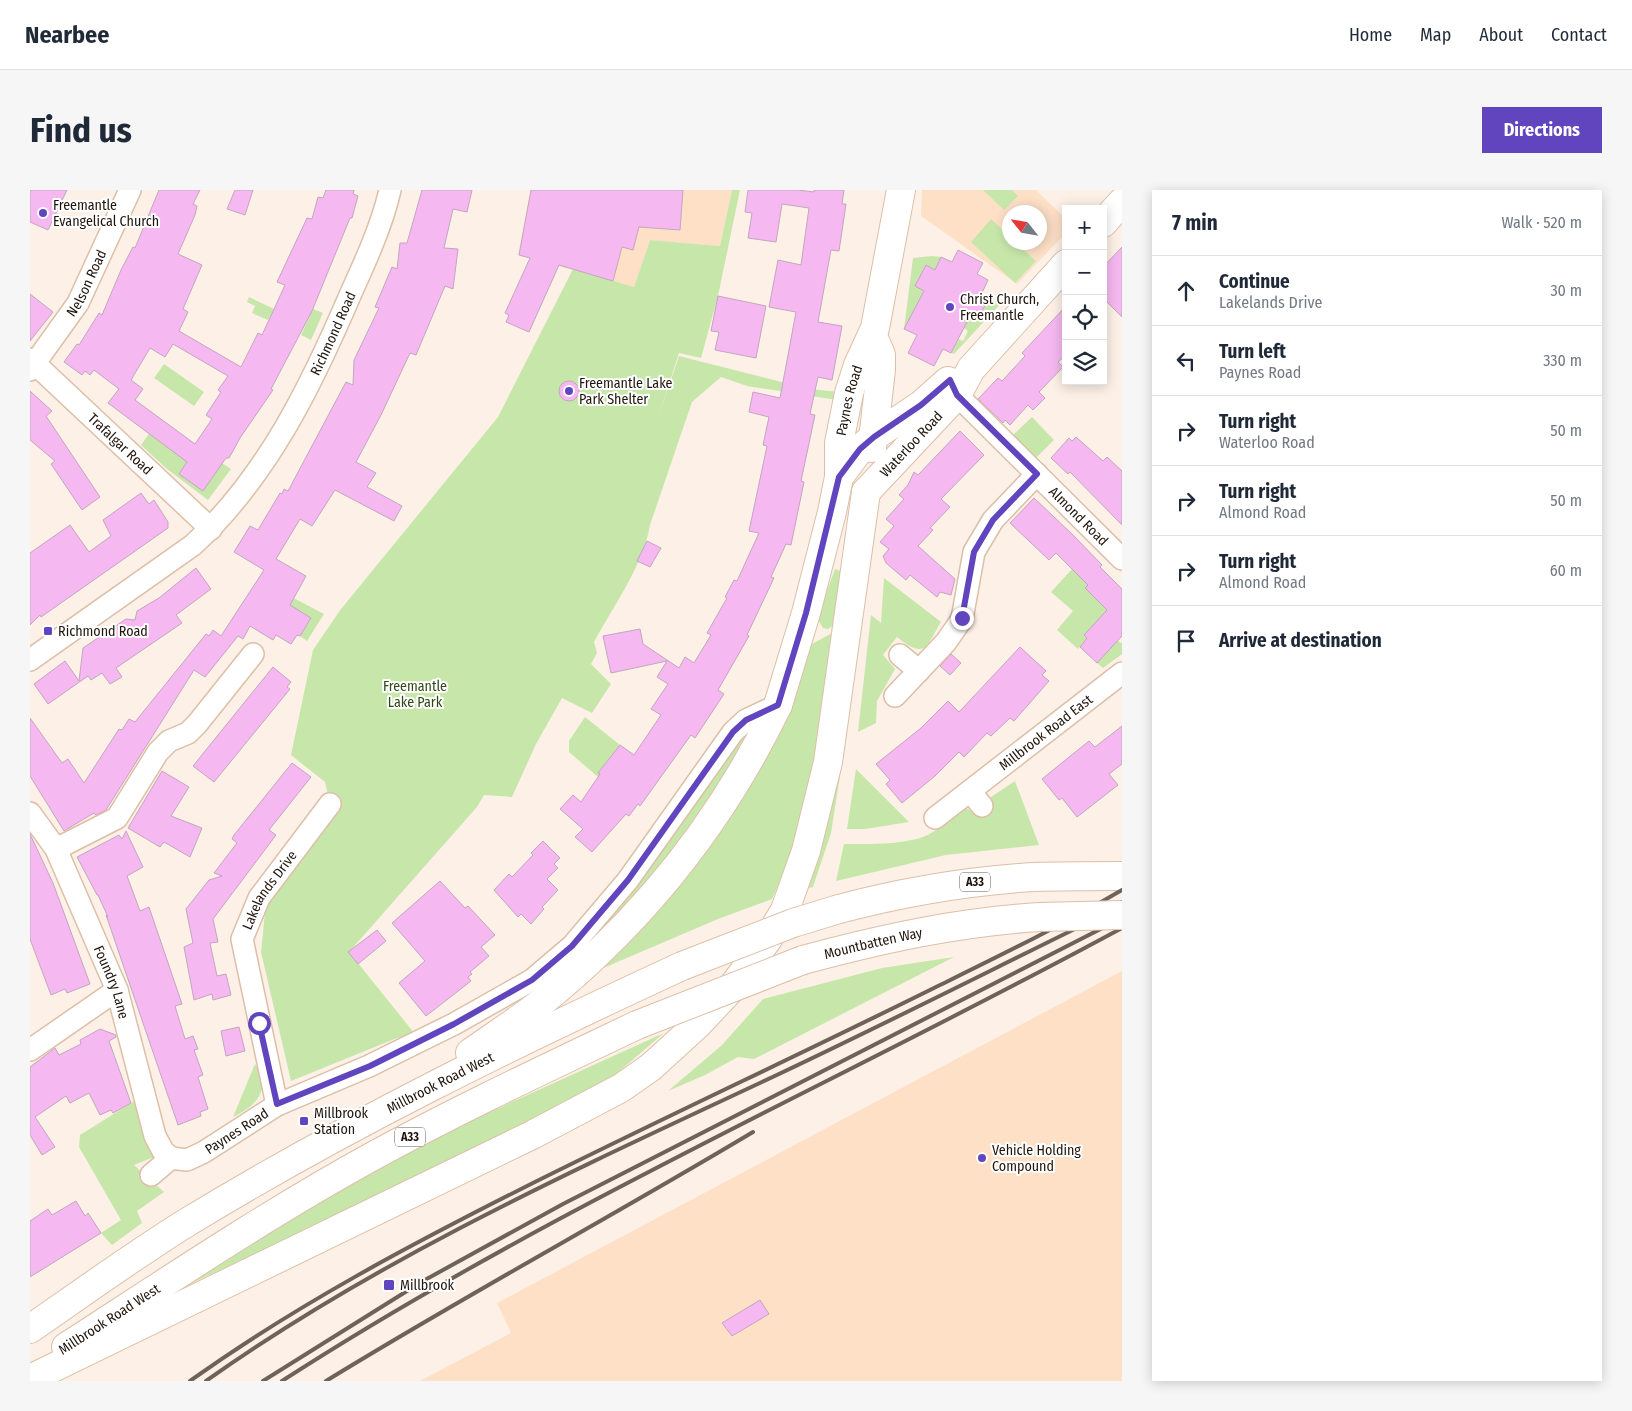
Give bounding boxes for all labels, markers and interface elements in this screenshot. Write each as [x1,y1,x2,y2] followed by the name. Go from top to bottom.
[25,21,109,49] text: Nearbee
[1349,24,1392,46] text: Home
[1420,24,1451,46] text: Map
[1479,24,1523,46] text: About
[1551,24,1607,46] text: Contact
[1482,107,1602,153] button: Directions
[30,109,132,151] text: Find us
[53,197,159,230] place label: Freemantle Evangelical Church
[1002,205,1047,250] north arrow
[1062,205,1107,385] map controls
[1062,205,1107,250] button: +
[37,207,49,219] marker: Freemantle Evangelical Church
[1172,210,1218,236] text: 7 min
[1502,213,1582,232] text: Walk · 520 m
[63,247,110,320] street label: Nelson Road
[1062,250,1107,295] button: −
[1219,270,1290,293] text: Continue
[1172,277,1200,305] icon: ahead
[1550,281,1582,300] text: 30 m
[307,289,360,378] street label: Richmond Road
[960,291,1039,324] place label: Christ Church, Freemantle
[1219,293,1323,312] text: Lakelands Drive
[1062,295,1107,340] button: locate
[944,301,956,313] marker: Christ Church, Freemantle
[1062,340,1107,385] button: layers
[1219,340,1286,363] text: Turn left
[1172,347,1200,375] icon: left
[1543,351,1582,370] text: 330 m
[833,363,866,437] street label: Paynes Road
[1219,363,1301,382] text: Paynes Road
[579,375,673,408] place label: Freemantle Lake Park Shelter
[563,385,575,397] marker: Freemantle Lake Park Shelter
[877,408,946,481] street label: Waterloo Road
[84,410,156,479] street label: Trafalgar Road
[1219,410,1296,433] text: Turn right
[1172,417,1200,445] icon: right
[1550,421,1582,440] text: 50 m
[1219,433,1315,452] text: Waterloo Road
[1219,480,1296,503] text: Turn right
[1045,483,1112,549] street label: Almond Road
[1172,487,1200,515] icon: right
[1550,491,1582,510] text: 50 m
[1219,503,1306,522] text: Almond Road
[1219,550,1296,573] text: Turn right
[1172,557,1200,585] icon: right
[1550,561,1582,580] text: 60 m
[1219,573,1306,592] text: Almond Road
[951,607,974,630] route end
[58,623,148,640] place label: Richmond Road
[42,625,54,637] marker: Richmond Road
[1172,627,1200,655] icon: arrive
[1219,629,1382,652] text: Arrive at destination
[383,678,447,711] park label: Freemantle Lake Park
[996,691,1096,774] street label: Millbrook Road East
[239,847,301,932] street label: Lakelands Drive
[960,872,990,892] road number: A33
[822,924,924,963] street label: Mountbatten Way
[90,943,132,1021] street label: Foundry Lane
[248,1012,271,1035] route start
[384,1049,497,1117] street label: Millbrook Road West
[202,1105,272,1158] street label: Paynes Road
[314,1105,369,1138] place label: Millbrook Station
[298,1115,310,1127] marker: Millbrook Station
[395,1128,425,1146] road number: A33
[992,1142,1081,1175] place label: Vehicle Holding Compound
[976,1152,988,1164] marker: Vehicle Holding Compound
[400,1277,455,1294] place label: Millbrook
[382,1278,396,1292] marker: Millbrook
[55,1280,164,1359] street label: Millbrook Road West

